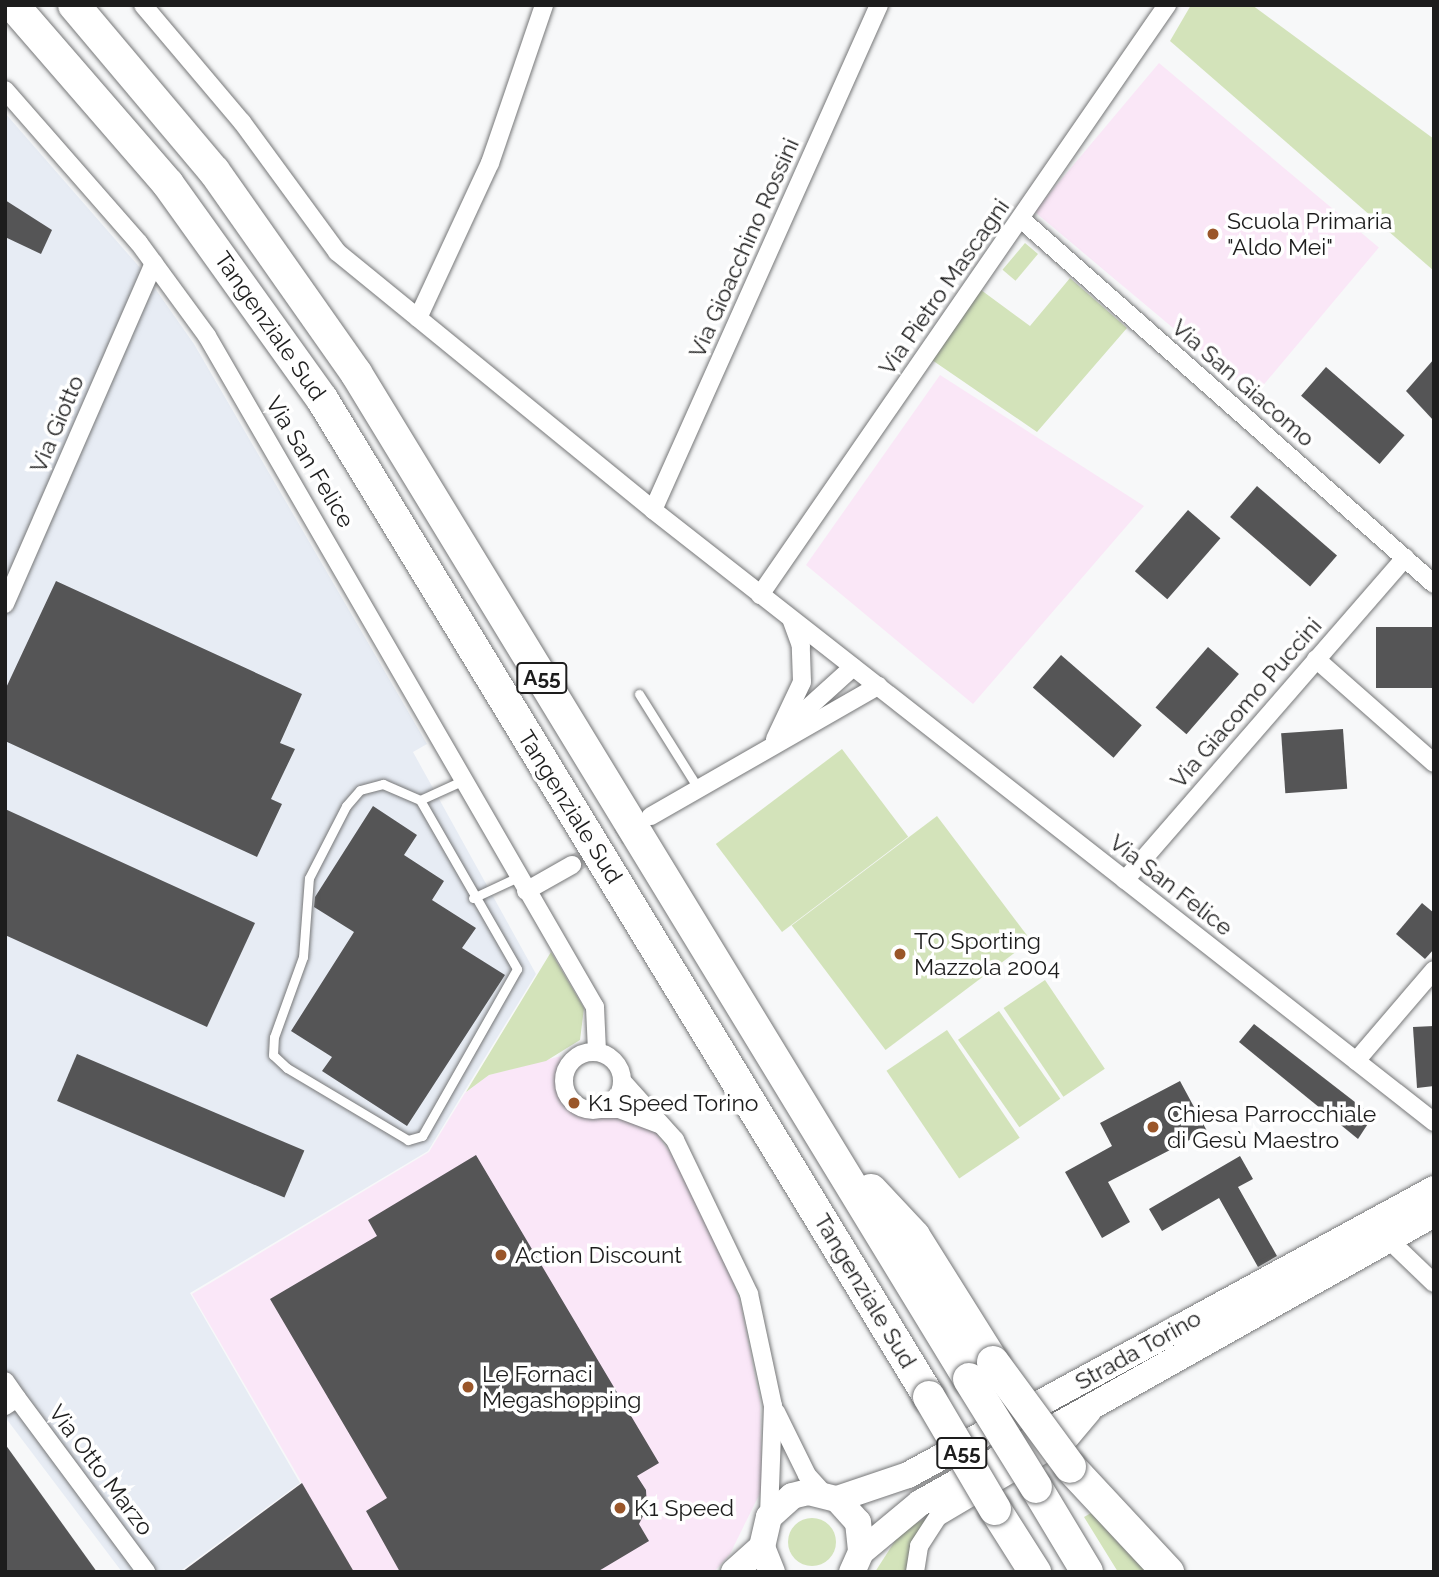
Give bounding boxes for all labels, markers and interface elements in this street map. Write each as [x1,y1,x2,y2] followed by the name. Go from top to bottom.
[683,134,805,362] street label: Via Gioacchino Rossini
[873,194,1015,380] street label: Via Pietro Mascagni
[1227,207,1392,261] place label: Scuola Primaria "Aldo Mei"
[1205,226,1221,242] marker: Scuola Primaria "Aldo Mei"
[208,246,332,406] street label: Tangenziale Sud
[1166,314,1320,452] street label: Via San Giacomo
[24,371,90,477] street label: Via Giotto
[260,391,360,533] street label: Via San Felice
[1165,612,1327,794] street label: Via Giacomo Puccini
[516,660,568,696] road number: A55
[512,725,628,889] street label: Tangenziale Sud
[1104,828,1238,942] street label: Via San Felice
[914,927,1060,981] place label: TO Sporting Mazzola 2004
[892,946,908,962] marker: TO Sporting Mazzola 2004
[588,1089,759,1117] place label: K1 Speed Torino
[566,1095,582,1111] marker: K1 Speed Torino
[1167,1100,1376,1154] place label: Chiesa Parrocchiale di Gesù Maestro
[1145,1119,1161,1135] marker: Chiesa Parrocchiale di Gesù Maestro
[808,1209,922,1373] street label: Tangenziale Sud
[515,1241,682,1269] place label: Action Discount
[493,1247,509,1263] marker: Action Discount
[1070,1304,1206,1396] street label: Strada Torino
[482,1360,641,1414] place label: Le Fornaci Megashopping
[460,1379,476,1395] marker: Le Fornaci Megashopping
[43,1399,159,1541] street label: Via Otto Marzo
[936,1436,988,1470] road number: A55
[634,1494,734,1522] place label: K1 Speed
[612,1500,628,1516] marker: K1 Speed

